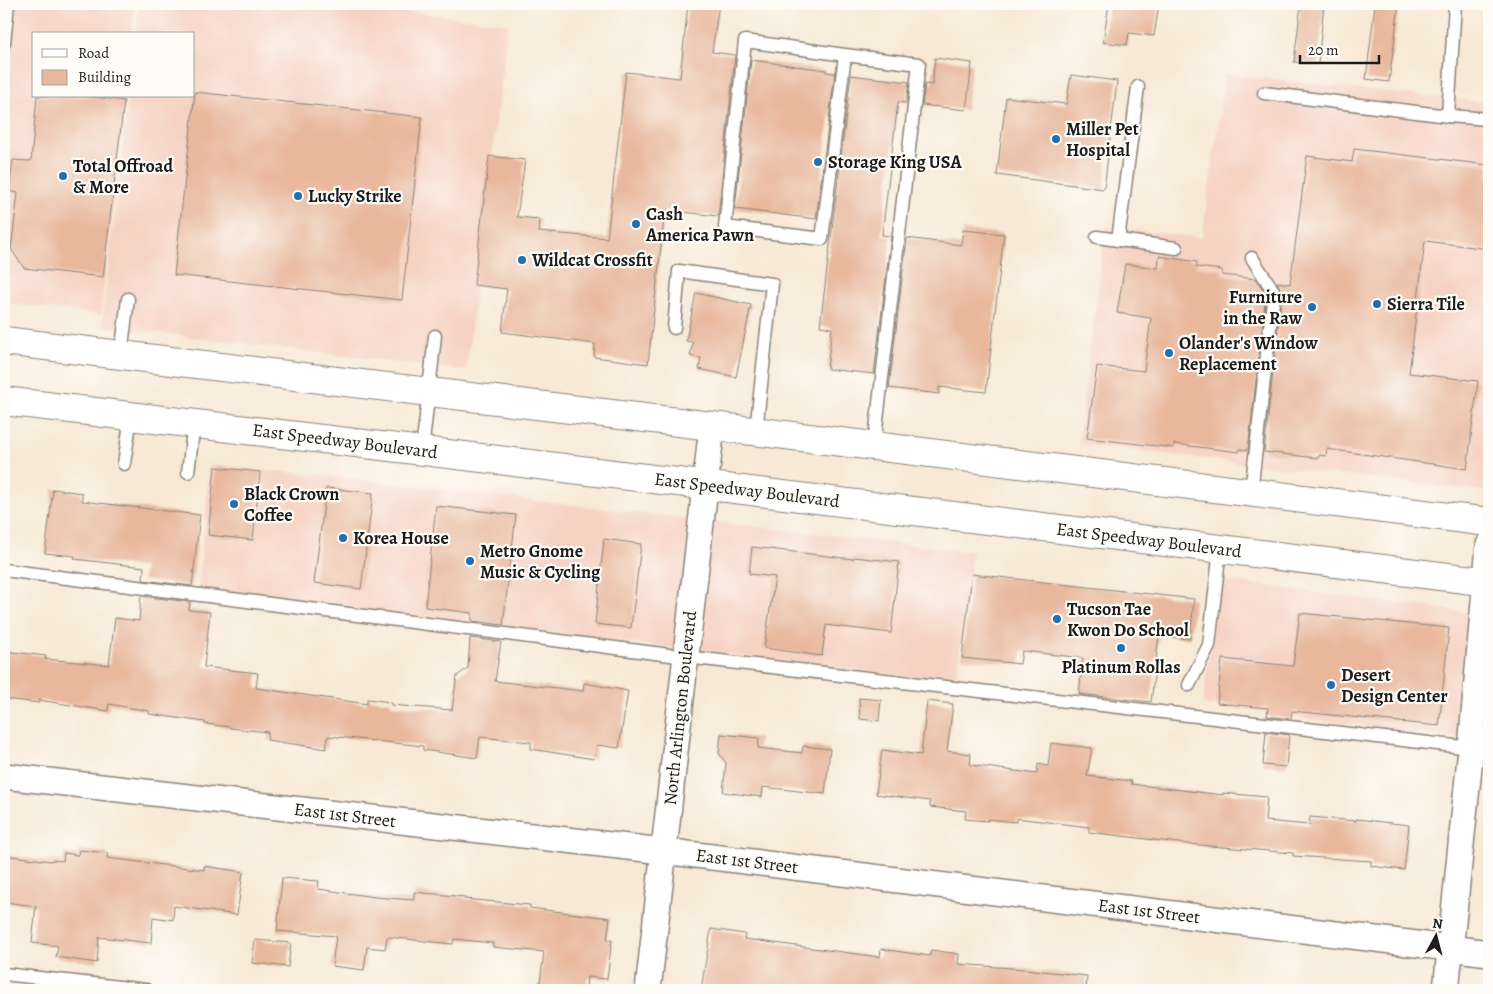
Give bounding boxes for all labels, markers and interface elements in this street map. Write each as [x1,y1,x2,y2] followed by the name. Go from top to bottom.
[32,32,195,98] legend
[1300,32,1379,64] scale bar
[1308,40,1339,60] text: 20 m
[78,43,110,63] text: Road
[78,67,131,87] text: Building
[1066,117,1139,162] place label: Miller Pet Hospital
[1050,133,1062,145] marker: Miller Pet Hospital
[828,150,962,174] place label: Storage King USA
[73,154,174,199] place label: Total Offroad & More
[812,156,824,168] marker: Storage King USA
[57,170,69,182] marker: Total Offroad & More
[308,184,402,208] place label: Lucky Strike
[292,190,304,202] marker: Lucky Strike
[645,202,754,247] place label: Cash America Pawn
[630,218,642,230] marker: Cash America Pawn
[531,248,653,272] place label: Wildcat Crossfit
[516,254,528,266] marker: Wildcat Crossfit
[1223,285,1303,330] place label: Furniture in the Raw
[1387,292,1465,316] place label: Sierra Tile
[1371,298,1383,310] marker: Sierra Tile
[1306,301,1318,313] marker: Furniture in the Raw
[1179,331,1318,376] place label: Olander's Window Replacement
[1163,347,1175,359] marker: Olander's Window Replacement
[251,418,439,464] street label: East Speedway Boulevard
[653,467,841,513] street label: East Speedway Boulevard
[244,482,339,527] place label: Black Crown Coffee
[228,498,240,510] marker: Black Crown Coffee
[1055,517,1243,563] street label: East Speedway Boulevard
[353,526,449,550] place label: Korea House
[337,532,349,544] marker: Korea House
[480,539,601,584] place label: Metro Gnome Music & Cycling
[464,555,476,567] marker: Metro Gnome Music & Cycling
[1067,597,1189,642] place label: Tucson Tae Kwon Do School
[658,609,702,806] street label: North Arlington Boulevard
[1051,613,1063,625] marker: Tucson Tae Kwon Do School
[1115,642,1127,654] marker: Platinum Rollas
[1062,655,1180,679] place label: Platinum Rollas
[1341,663,1448,708] place label: Desert Design Center
[1325,679,1337,691] marker: Desert Design Center
[293,797,397,833] street label: East 1st Street
[695,843,799,879] street label: East 1st Street
[1097,893,1201,929] street label: East 1st Street
[1410,912,1460,962] north arrow
[1431,914,1444,934] text: N

